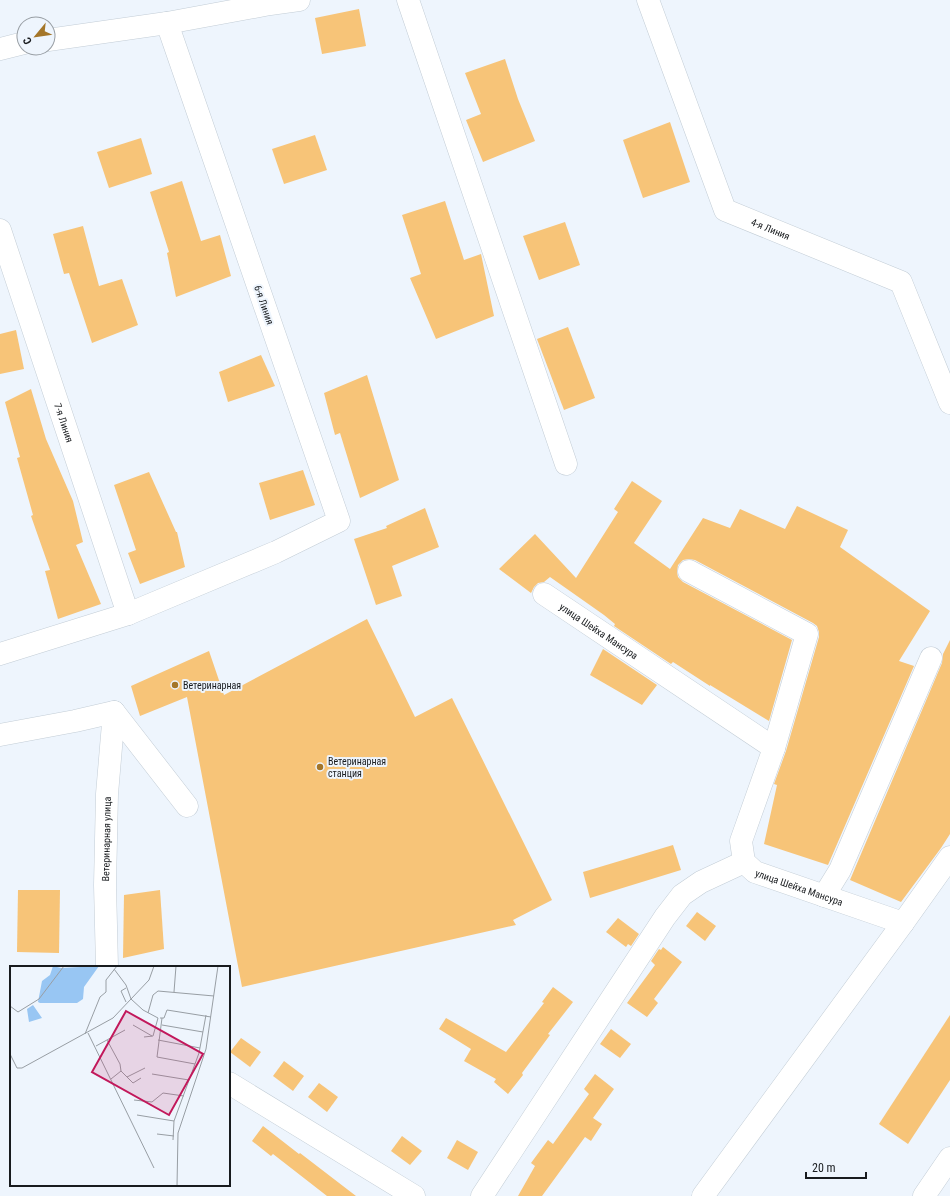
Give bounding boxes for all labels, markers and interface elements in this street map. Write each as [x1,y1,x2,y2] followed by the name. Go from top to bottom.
[16,16,56,56] north arrow
[20,35,35,47] text: С
[750,216,792,242] street label: 4-я Линия
[252,284,276,326] street label: 6-я Линия
[53,401,76,444] street label: 7-я Линия
[558,601,640,661] street label: улица Шейха Мансура
[170,680,180,690] marker: Ветеринарная
[183,680,241,691] place label: Ветеринарная
[328,756,386,779] place label: Ветеринарная станция
[315,762,325,772] marker: Ветеринарная станция
[100,796,112,882] street label: Ветеринарная улица
[754,867,845,907] street label: улица Шейха Мансура
[10,966,230,1186] inset map
[806,1154,866,1180] scale bar
[812,1161,836,1175] text: 20 m

